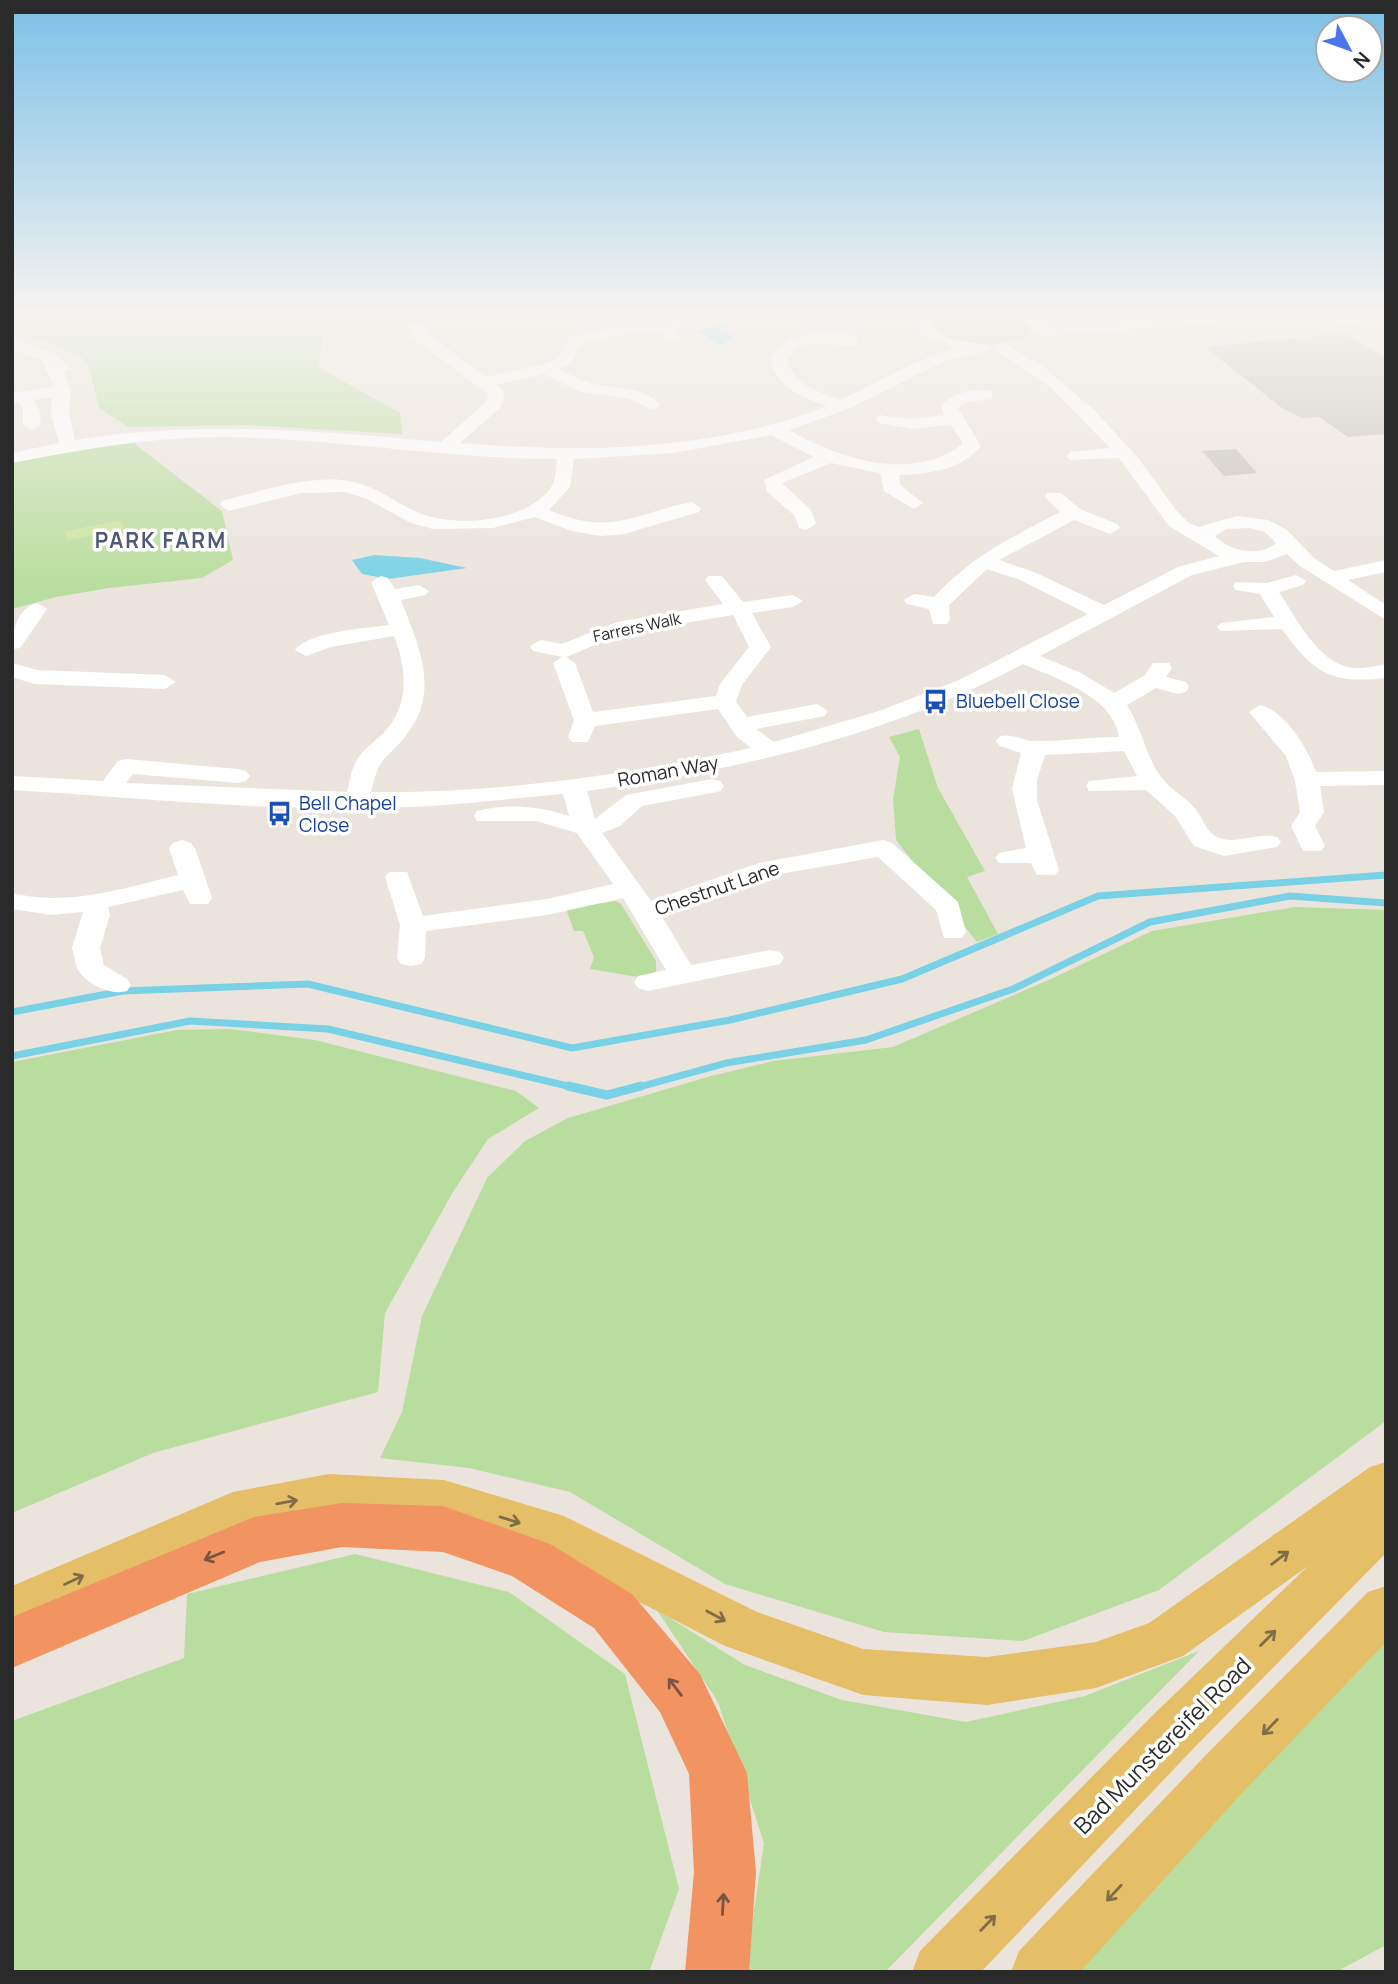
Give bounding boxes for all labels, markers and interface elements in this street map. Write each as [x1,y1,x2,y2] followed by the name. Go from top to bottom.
[1314,14,1384,84] north arrow
[1348,46,1376,74] text: N
[95,526,227,554] district label: PARK FARM
[591,607,684,647] street label: Farrers Walk
[922,687,950,715] bus stop icon: Bluebell Close
[956,688,1080,714] place label: Bluebell Close
[616,749,720,793] street label: Roman Way
[299,790,397,838] place label: Bell Chapel Close
[265,800,293,828] bus stop icon: Bell Chapel Close
[651,855,783,921] street label: Chestnut Lane
[275,1495,298,1508] one-way arrow
[499,1514,521,1527] one-way arrow
[204,1551,226,1564] one-way arrow
[1270,1551,1289,1565] one-way arrow
[63,1573,84,1586] one-way arrow
[705,1610,726,1623] one-way arrow
[1259,1630,1276,1647] one-way arrow
[1066,1649,1258,1841] street label: Bad Munstereifel Road
[668,1678,682,1697] one-way arrow
[1261,1718,1278,1735] one-way arrow
[1106,1883,1123,1901] one-way arrow
[717,1893,730,1916] one-way arrow
[980,1915,997,1932] one-way arrow

